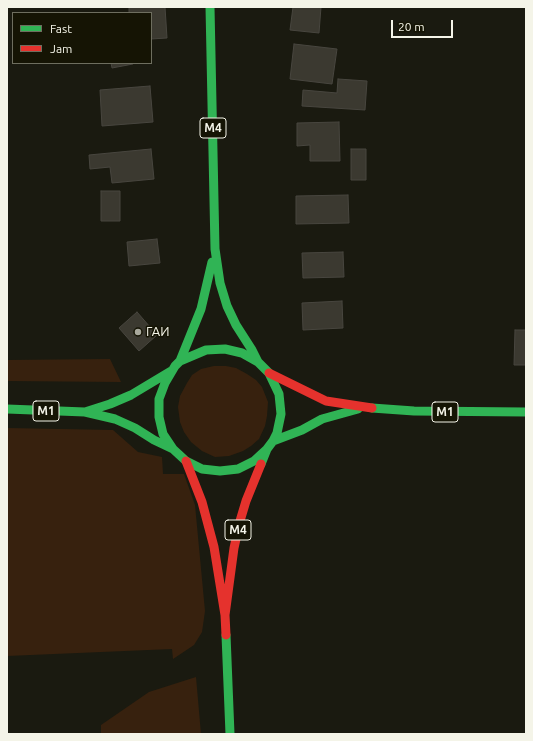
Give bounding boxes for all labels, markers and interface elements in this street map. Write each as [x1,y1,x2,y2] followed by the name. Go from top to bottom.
[12,12,152,64] legend
[393,12,455,38] scale bar
[398,20,425,33] text: 20 m
[50,22,72,35] text: Fast
[50,42,72,55] text: Jam
[200,118,226,138] road number: M4
[146,324,170,340] place label: ГАИ
[133,327,143,337] marker: ГАИ
[33,401,59,421] road number: M1
[432,402,458,422] road number: M1
[225,520,251,540] road number: M4

